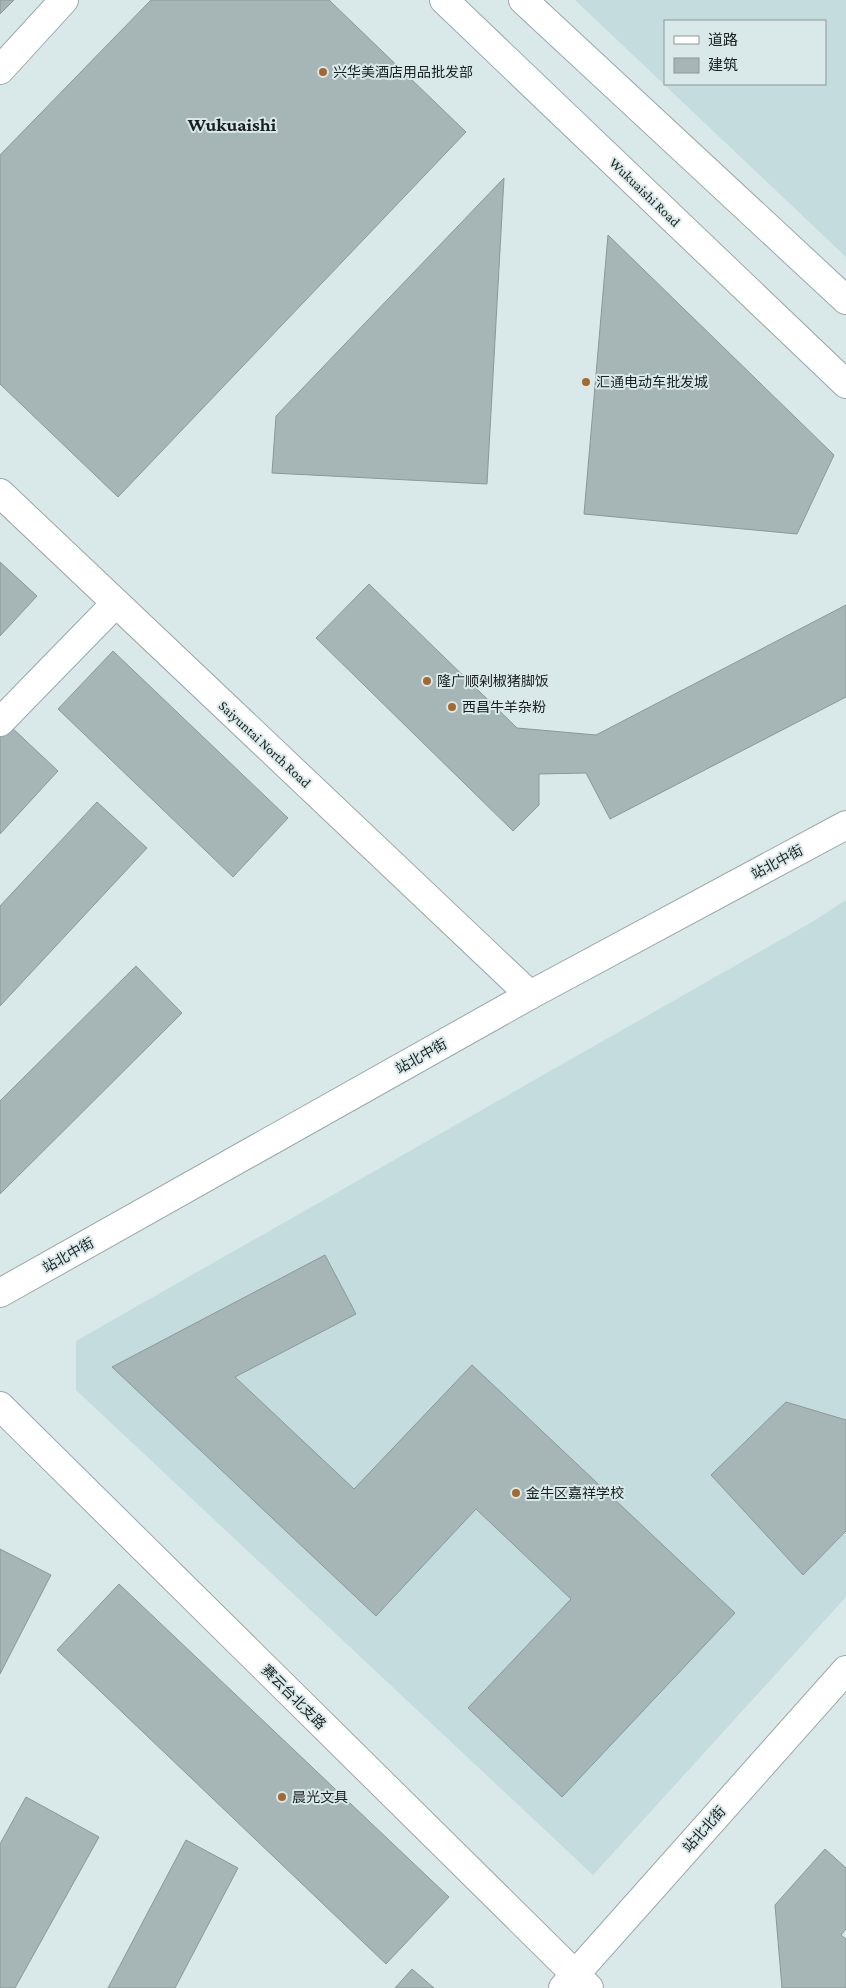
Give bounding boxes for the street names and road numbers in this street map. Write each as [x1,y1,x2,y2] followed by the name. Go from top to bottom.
[606,154,684,230] street label: Wukuaishi Road
[216,697,315,791] street label: Saiyuntai North Road
[749,842,805,882] street label: 站北中街
[393,1035,449,1077] street label: 站北中街
[40,1234,96,1276] street label: 站北中街
[259,1662,329,1732] street label: 赛云台北支路
[679,1803,729,1855] street label: 站北北街

